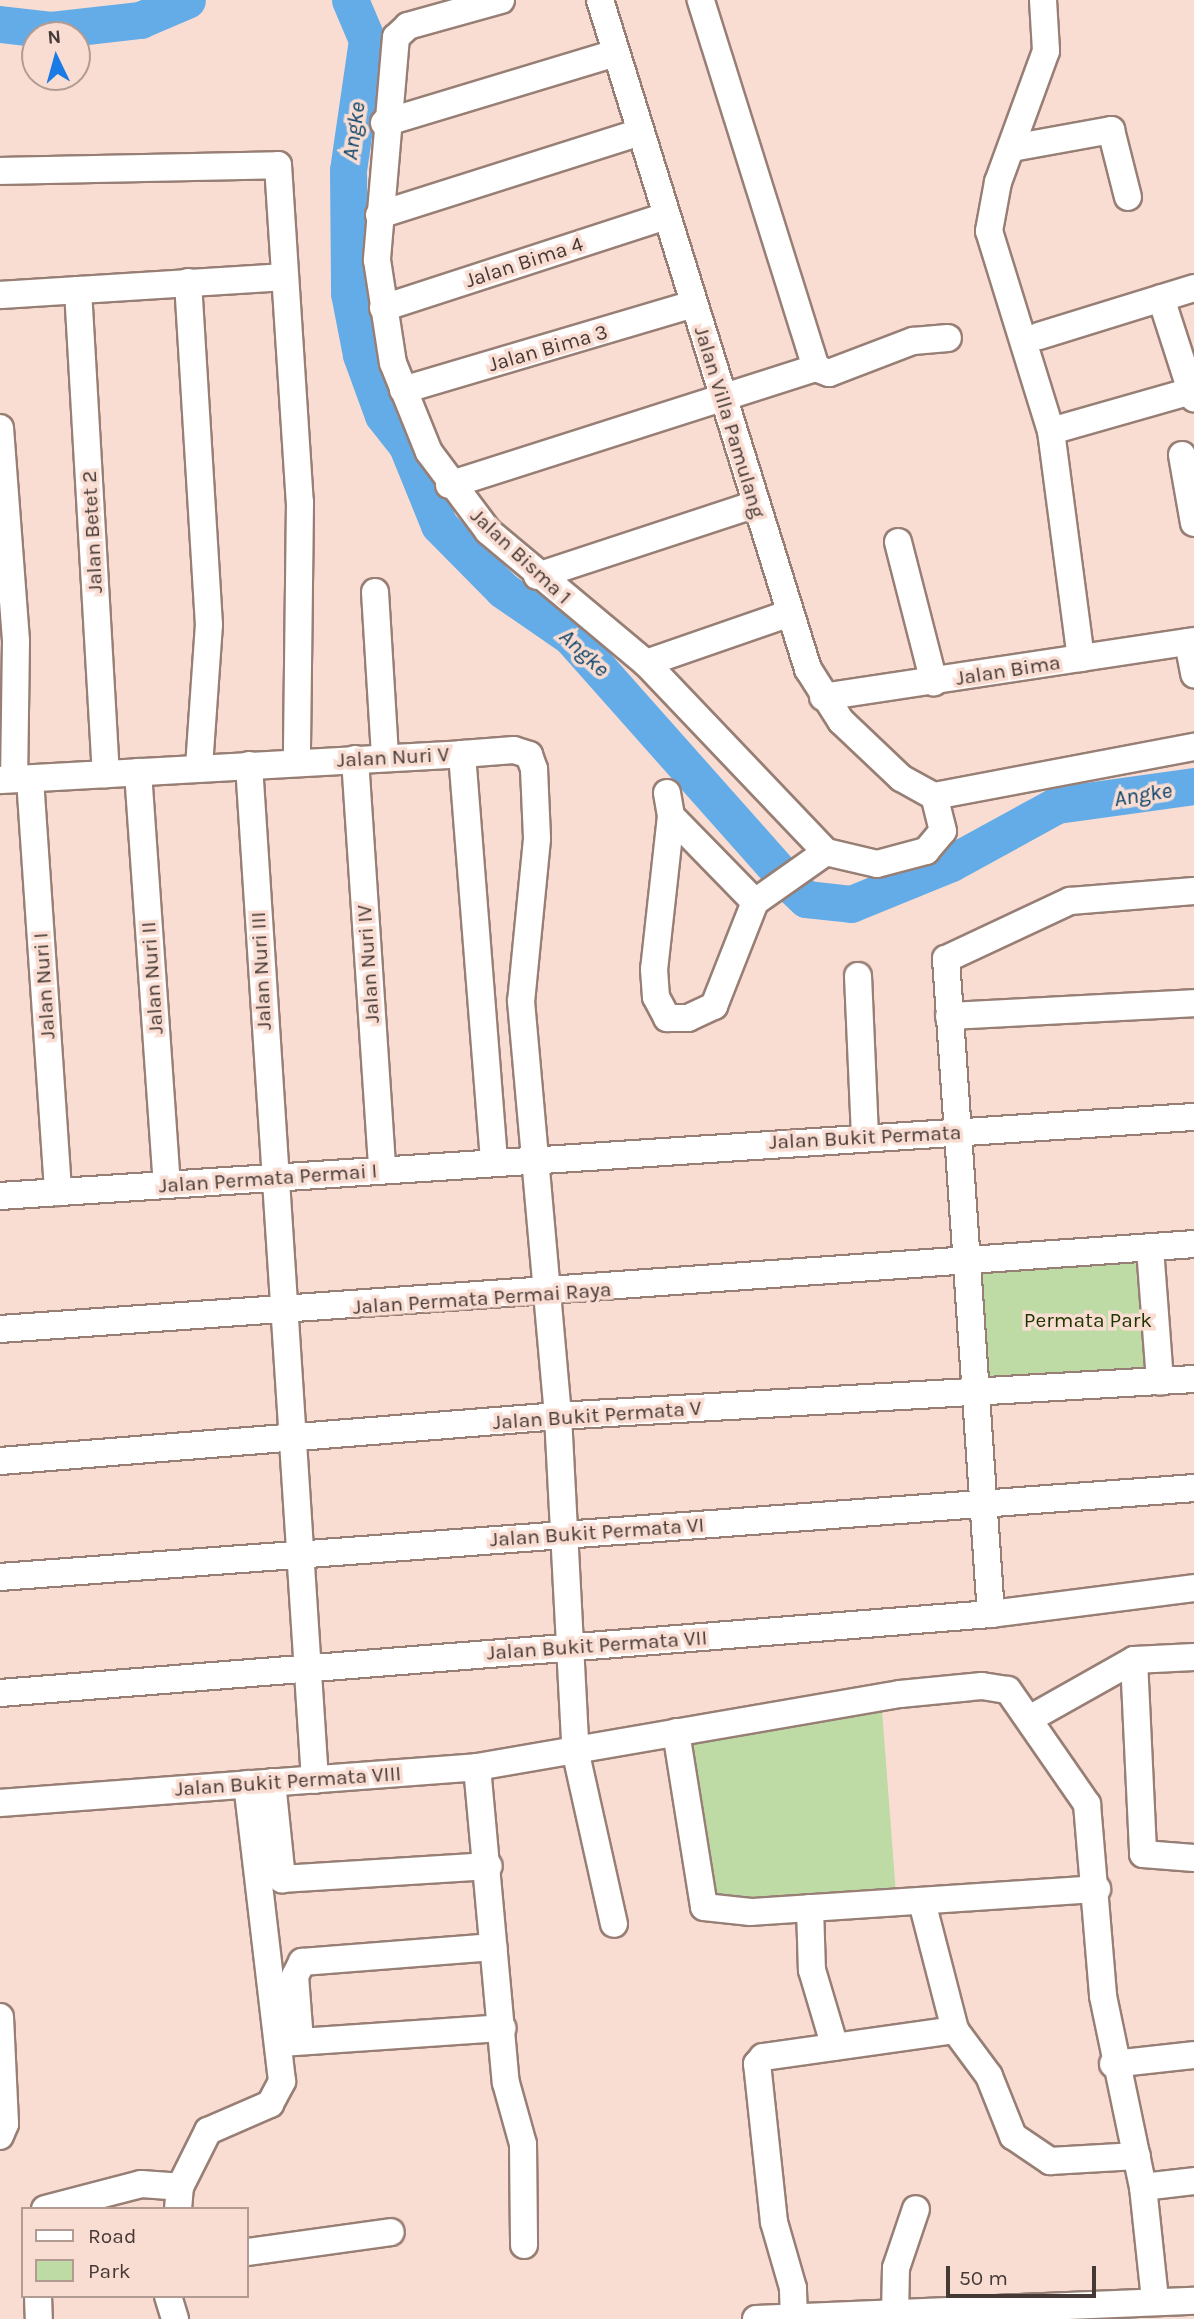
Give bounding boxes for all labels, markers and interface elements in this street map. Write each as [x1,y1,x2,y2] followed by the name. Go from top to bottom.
[21,21,91,91] north arrow
[47,26,62,49] text: N
[336,100,372,162] water label: Angke
[462,231,586,293] street label: Jalan Bima 4
[485,319,611,377] street label: Jalan Bima 3
[689,323,771,521] street label: Jalan Villa Pamulang
[76,470,108,594] street label: Jalan Betet 2
[465,503,577,609] street label: Jalan Bisma 1
[553,623,615,683] water label: Angke
[954,649,1062,691] street label: Jalan Bima
[336,741,450,773] street label: Jalan Nuri V
[1112,777,1174,813] water label: Angke
[351,904,385,1024] street label: Jalan Nuri IV
[245,911,277,1031] street label: Jalan Nuri III
[135,921,169,1035] street label: Jalan Nuri II
[28,932,60,1040] street label: Jalan Nuri I
[768,1119,962,1155] street label: Jalan Bukit Permata
[158,1158,378,1198] street label: Jalan Permata Permai I
[352,1276,612,1320] street label: Jalan Permata Permai Raya
[1024,1307,1152,1333] park label: Permata Park
[492,1395,702,1435] street label: Jalan Bukit Permata V
[489,1512,705,1552] street label: Jalan Bukit Permata VI
[486,1625,708,1665] street label: Jalan Bukit Permata VII
[174,1761,402,1801] street label: Jalan Bukit Permata VIII
[21,2207,248,2298] legend
[88,2224,136,2248] text: Road
[949,2252,1100,2296] scale bar
[88,2259,131,2283] text: Park
[959,2266,1008,2290] text: 50 m

